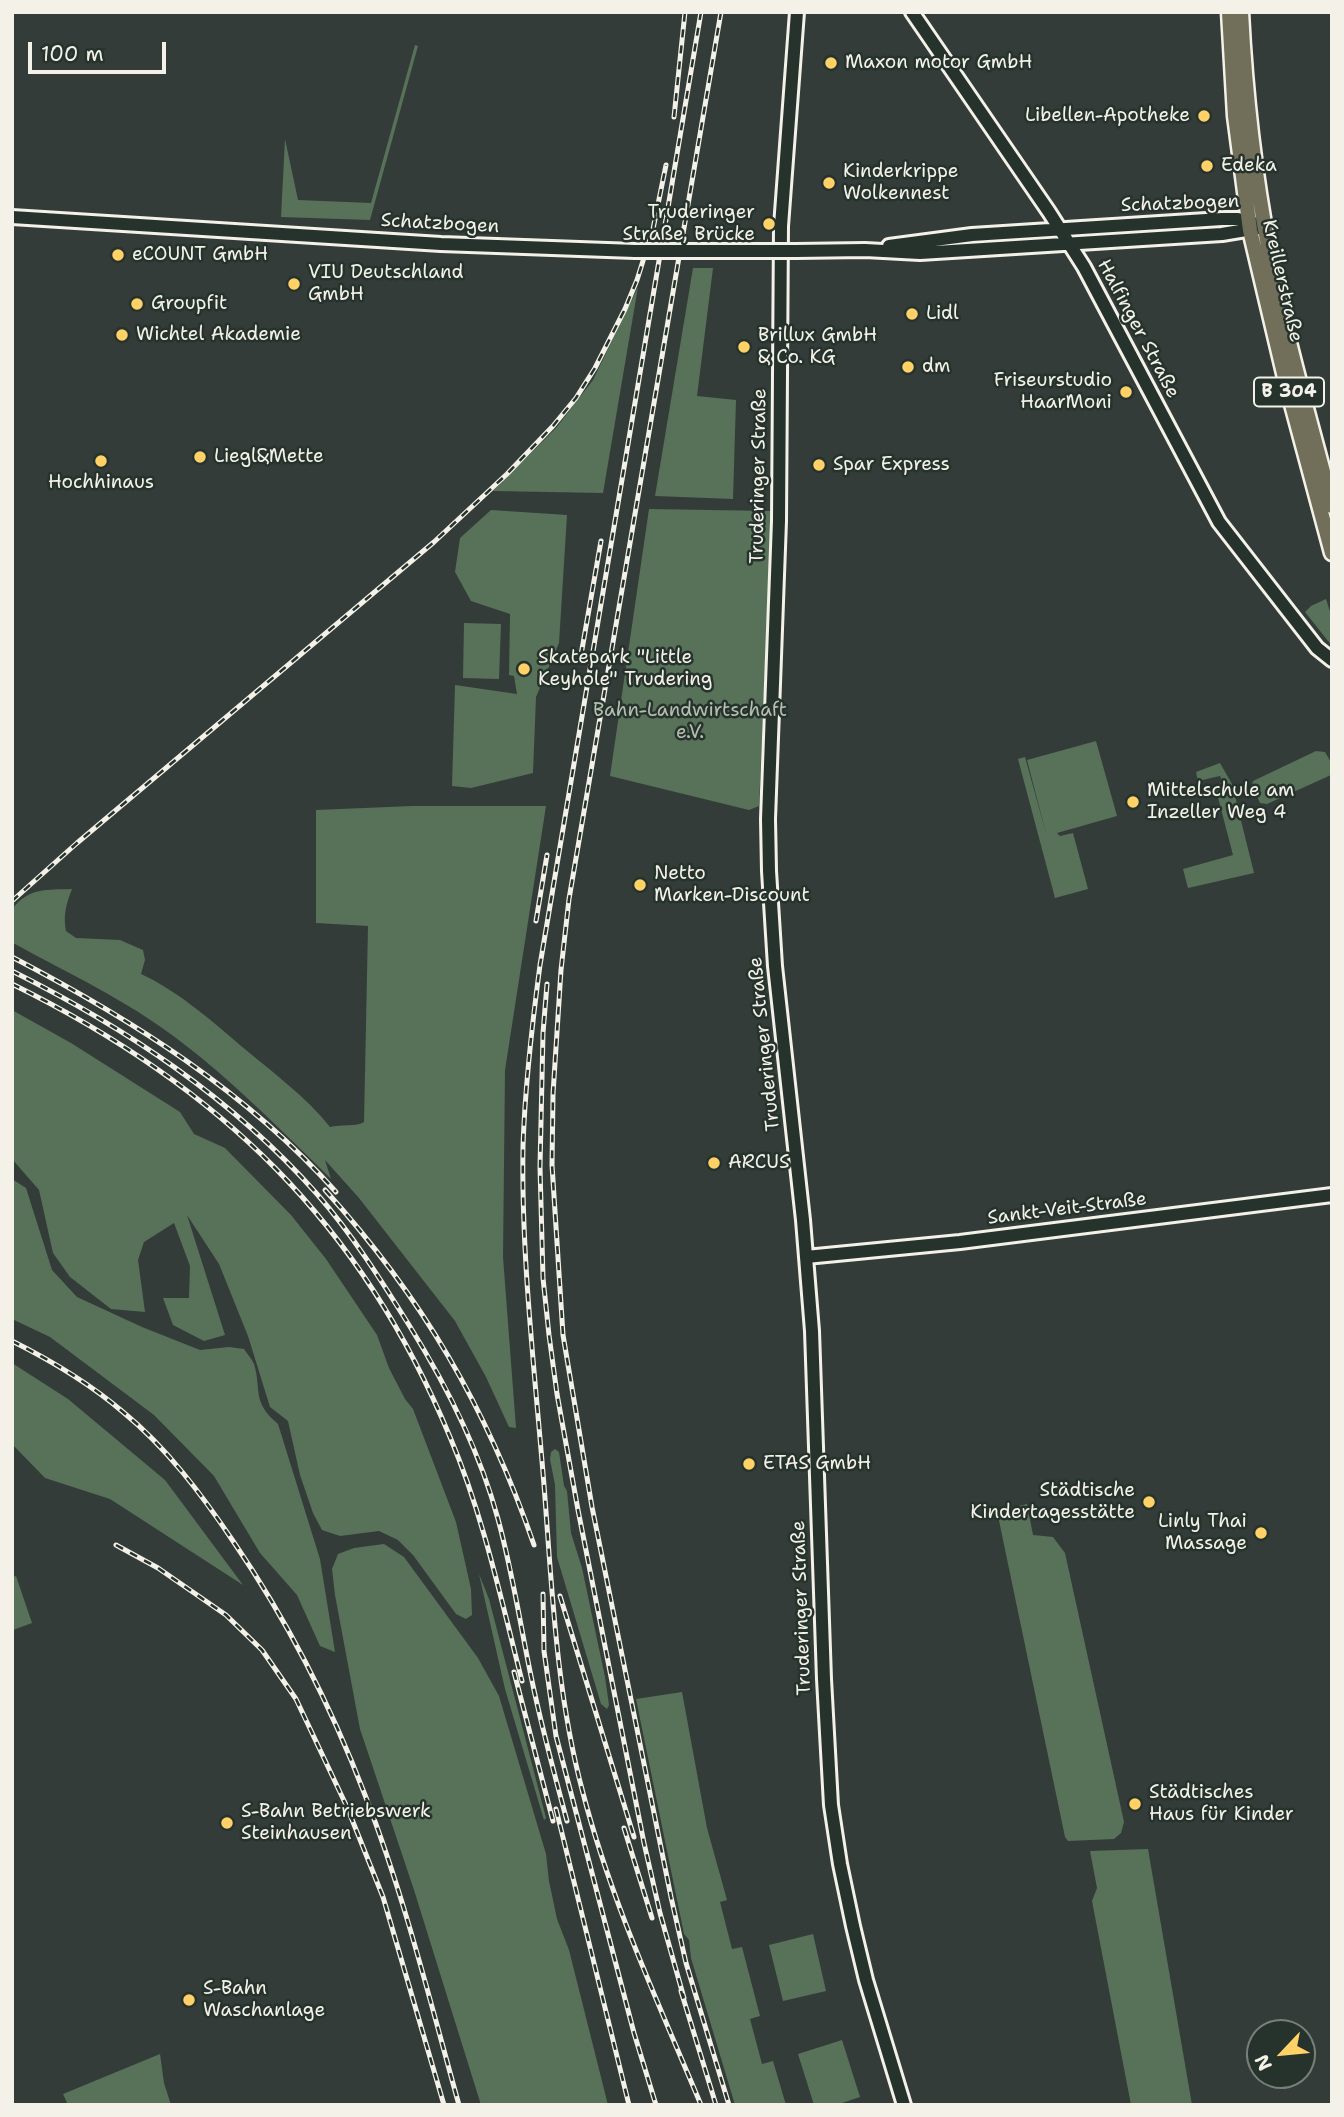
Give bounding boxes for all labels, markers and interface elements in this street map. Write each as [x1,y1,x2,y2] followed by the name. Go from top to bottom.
[32,28,170,72] scale bar
[41,40,104,68] text: 100 m
[845,52,1032,74] place label: Maxon motor GmbH
[823,55,839,71] marker: Maxon motor GmbH
[1025,105,1190,127] place label: Libellen-Apotheke
[1196,108,1212,124] marker: Libellen-Apotheke
[1221,155,1277,177] place label: Edeka
[1199,158,1215,174] marker: Edeka
[843,161,959,205] place label: Kinderkrippe Wolkennest
[821,175,837,191] marker: Kinderkrippe Wolkennest
[1120,191,1240,217] street label: Schatzbogen
[623,202,755,246] place label: Truderinger Straße, Brücke
[380,210,500,238] street label: Schatzbogen
[761,216,777,232] marker: Truderinger Straße, Brücke
[1257,218,1307,344] street label: Kreillerstraße
[132,244,268,266] place label: eCOUNT GmbH
[110,247,126,263] marker: eCOUNT GmbH
[1092,256,1184,402] street label: Halfinger Straße
[308,262,464,306] place label: VIU Deutschland GmbH
[286,276,302,292] marker: VIU Deutschland GmbH
[151,293,227,315] place label: Groupfit
[129,296,145,312] marker: Groupfit
[926,303,959,325] place label: Lidl
[904,306,920,322] marker: Lidl
[136,324,301,346] place label: Wichtel Akademie
[758,325,877,369] place label: Brillux GmbH & Co. KG
[114,327,130,343] marker: Wichtel Akademie
[736,339,752,355] marker: Brillux GmbH & Co. KG
[922,356,950,378] place label: dm
[900,359,916,375] marker: dm
[994,370,1112,414] place label: Friseurstudio HaarMoni
[1254,378,1324,406] road number: B 304
[1118,384,1134,400] marker: Friseurstudio HaarMoni
[746,388,772,564] street label: Truderinger Straße
[214,446,324,468] place label: Liegl&Mette
[192,449,208,465] marker: Liegl&Mette
[93,453,109,469] marker: Hochhinaus
[833,454,950,476] place label: Spar Express
[811,457,827,473] marker: Spar Express
[48,472,154,494] place label: Hochhinaus
[538,647,712,691] place label: Skatepark "Little Keyhole" Trudering
[516,661,532,677] marker: Skatepark "Little Keyhole" Trudering
[593,700,787,744] park label: Bahn-Landwirtschaft e.V.
[1147,780,1294,824] place label: Mittelschule am Inzeller Weg 4
[1125,794,1141,810] marker: Mittelschule am Inzeller Weg 4
[654,863,810,907] place label: Netto Marken-Discount
[632,877,648,893] marker: Netto Marken-Discount
[745,956,785,1132] street label: Truderinger Straße
[728,1152,790,1174] place label: ARCUS
[706,1155,722,1171] marker: ARCUS
[986,1188,1148,1230] street label: Sankt-Veit-Straße
[763,1453,871,1475] place label: ETAS GmbH
[741,1456,757,1472] marker: ETAS GmbH
[970,1480,1135,1524] place label: Städtische Kindertagesstätte
[1141,1494,1157,1510] marker: Städtische Kindertagesstätte
[1158,1511,1247,1555] place label: Linly Thai Massage
[788,1520,816,1696] street label: Truderinger Straße
[1253,1525,1269,1541] marker: Linly Thai Massage
[1149,1782,1294,1826] place label: Städtisches Haus für Kinder
[1127,1796,1143,1812] marker: Städtisches Haus für Kinder
[241,1801,431,1845] place label: S-Bahn Betriebswerk Steinhausen
[219,1815,235,1831] marker: S-Bahn Betriebswerk Steinhausen
[203,1978,325,2022] place label: S-Bahn Waschanlage
[181,1992,197,2008] marker: S-Bahn Waschanlage
[1246,2019,1316,2089] north arrow
[1249,2050,1278,2075] text: N

